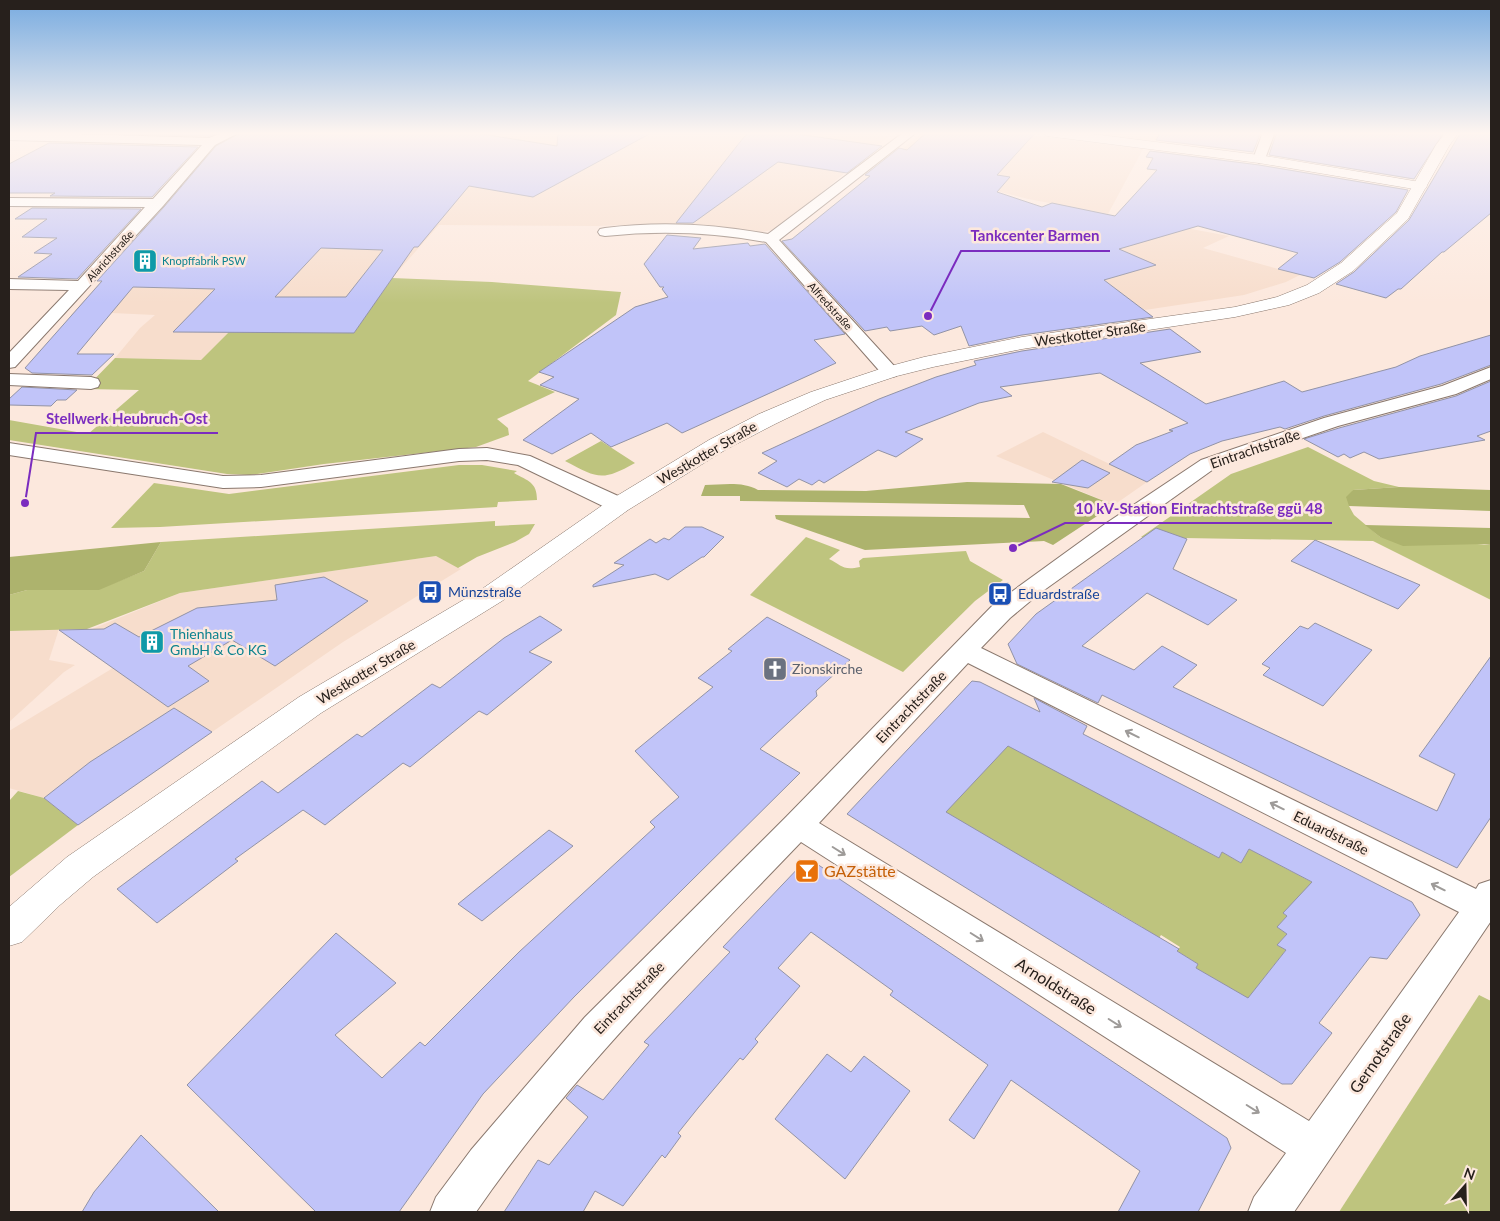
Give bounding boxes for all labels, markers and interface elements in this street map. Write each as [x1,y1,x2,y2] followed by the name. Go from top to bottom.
[961,221,1110,251] callout: Tankcenter Barmen
[971,226,1099,244] text: Tankcenter Barmen
[83,227,136,284] street label: Alarichstraße
[132,248,158,274] building icon: Knopffabrik PSW
[162,254,246,267] place label: Knopffabrik PSW
[805,279,855,332] street label: Alfredstraße
[1033,317,1146,350] street label: Westkotter Straße
[36,403,218,433] callout: Stellwerk Heubruch-Ost
[46,409,208,427] text: Stellwerk Heubruch-Ost
[654,417,759,488] street label: Westkotter Straße
[1208,425,1302,472] street label: Eintrachtstraße
[1065,493,1332,523] callout: 10 kV-Station Eintrachtstraße ggü 48
[1075,499,1323,517] text: 10 kV-Station Eintrachtstraße ggü 48
[417,579,443,605] bus stop icon: Münzstraße
[987,581,1013,607] bus stop icon: Eduardstraße
[448,583,521,600] place label: Münzstraße
[1018,585,1100,602] place label: Eduardstraße
[170,625,267,658] place label: Thienhaus GmbH & Co KG
[139,629,165,655] building icon: Thienhaus GmbH & Co KG
[313,636,418,708] street label: Westkotter Straße
[762,656,788,682] church icon: Zionskirche
[792,660,863,677] place label: Zionskirche
[872,667,949,746] street label: Eintrachtstraße
[1124,729,1139,739] one-way arrow
[1270,801,1285,810] one-way arrow
[1291,807,1372,858] street label: Eduardstraße
[832,846,846,856] one-way arrow
[794,858,820,884] bar icon: GAZstätte
[824,861,896,880] place label: GAZstätte
[1431,882,1446,891] one-way arrow
[970,932,984,942] one-way arrow
[1012,953,1100,1018] street label: Arnoldstraße
[590,958,667,1037] street label: Eintrachtstraße
[1345,1009,1414,1096] street label: Gernotstraße
[1108,1018,1122,1028] one-way arrow
[1245,1104,1259,1114] one-way arrow
[1440,1161,1490,1211] north arrow
[1462,1163,1478,1183] text: N

